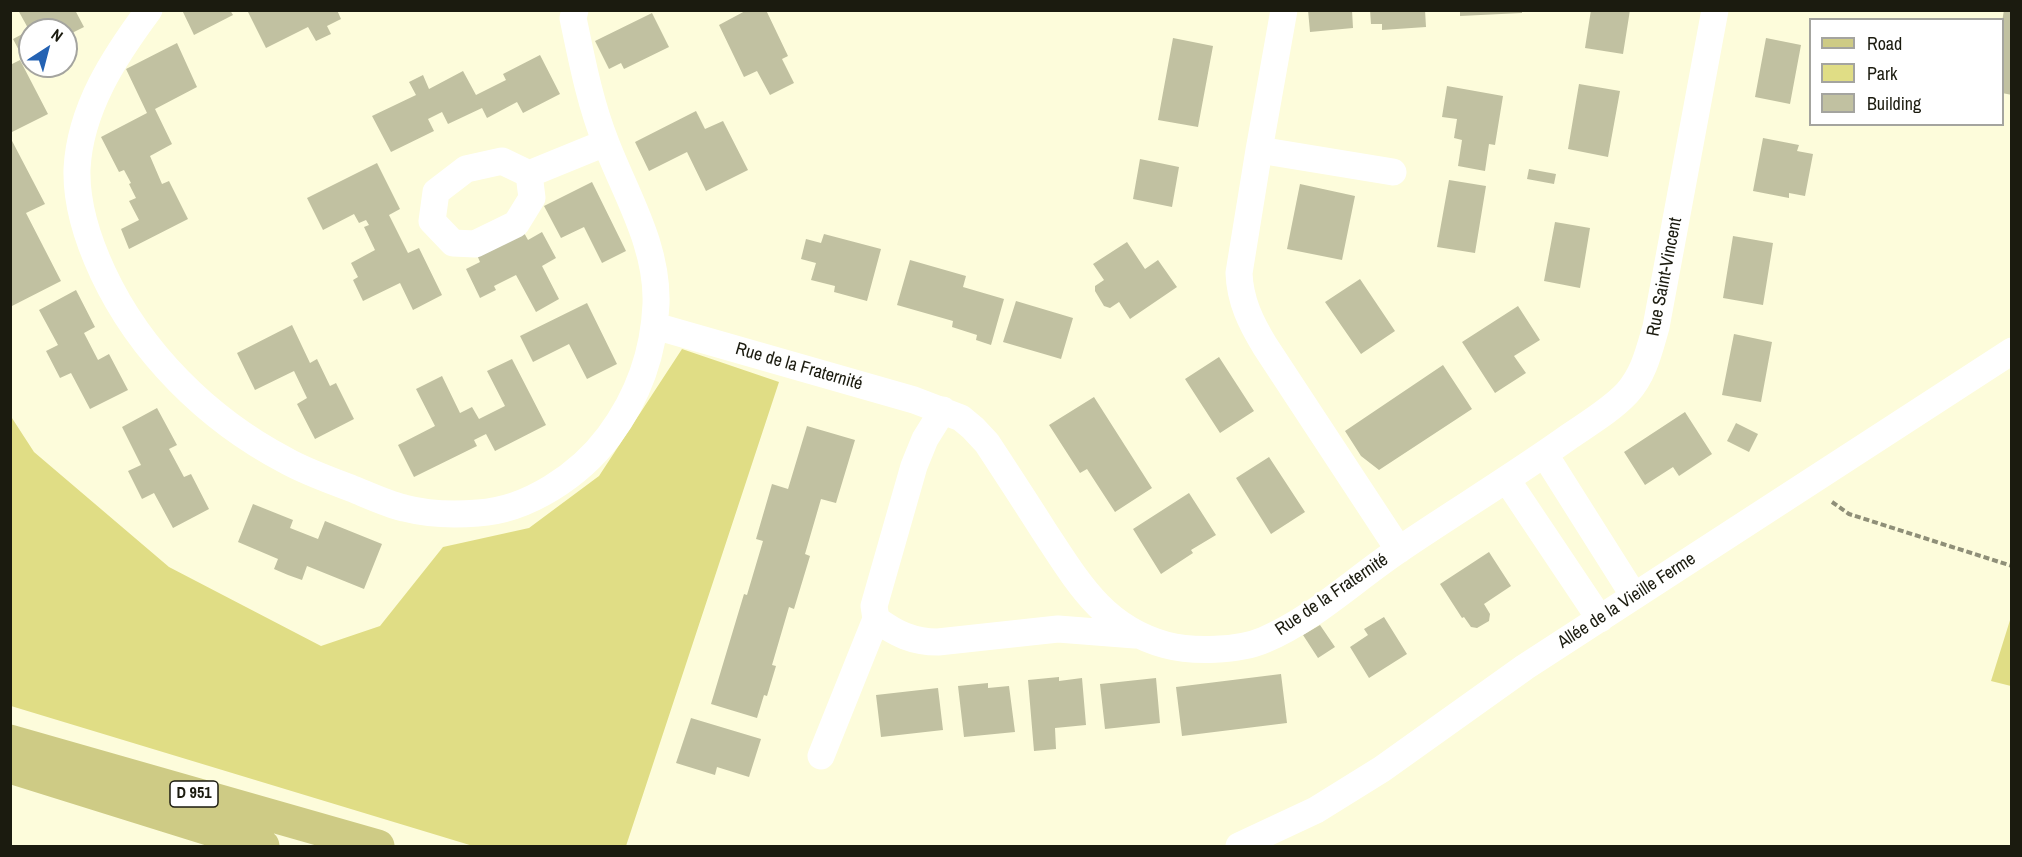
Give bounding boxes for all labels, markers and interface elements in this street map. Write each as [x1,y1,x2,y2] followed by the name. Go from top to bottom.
[18,18,78,78] north arrow
[1809,18,2004,126] legend
[47,23,68,47] text: N
[1867,31,1902,56] text: Road
[1867,61,1897,86] text: Park
[1867,91,1921,116] text: Building
[1643,216,1687,338] street label: Rue Saint-Vincent
[733,339,865,395] street label: Rue de la Fraternité
[1554,548,1700,654] street label: Allée de la Vieille Ferme
[1272,549,1392,641] street label: Rue de la Fraternité
[170,781,218,807] road number: D 951

